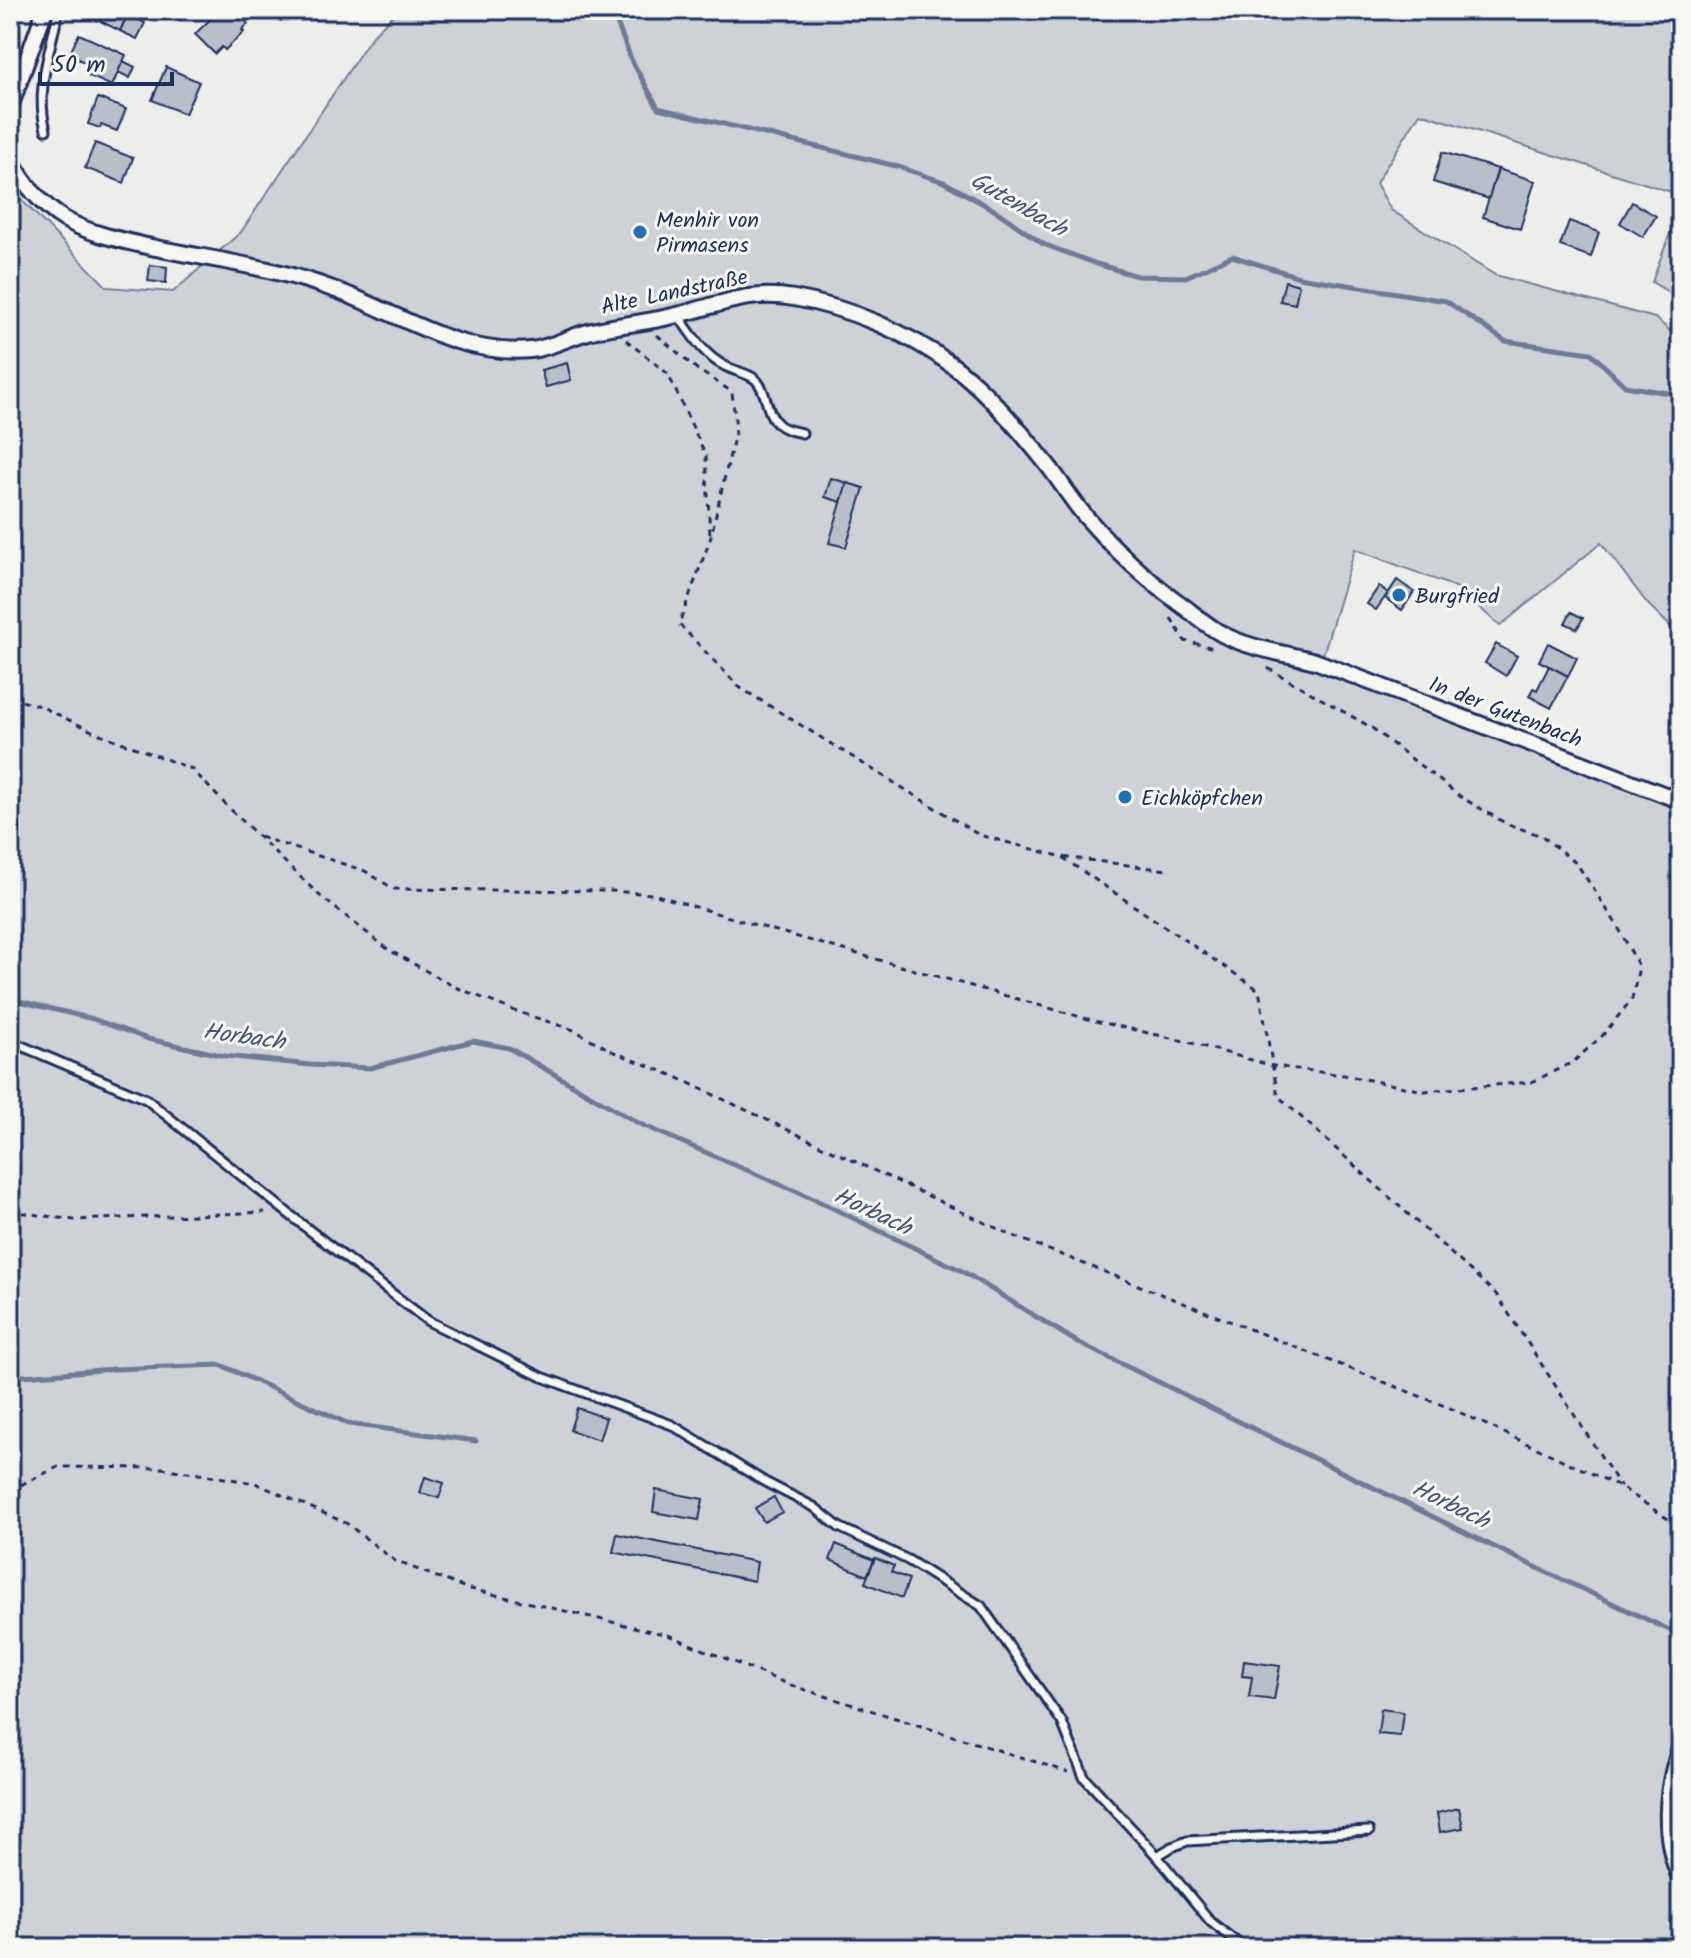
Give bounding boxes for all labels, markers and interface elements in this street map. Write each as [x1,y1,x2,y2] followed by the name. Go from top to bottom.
[40,36,172,86] scale bar
[52,46,106,85] text: 50 m
[962,162,1076,250] water label: Gutenbach
[656,204,759,264] place label: Menhir von Pirmasens
[631,223,649,241] marker: Menhir von Pirmasens
[598,261,751,326] street label: Alte Landstraße
[1415,580,1500,615] place label: Burgfried
[1390,586,1408,604] marker: Burgfried
[1423,668,1587,759] street label: In der Gutenbach
[1141,782,1263,817] place label: Eichköpfchen
[1116,788,1134,806] marker: Eichköpfchen
[200,1012,289,1063] water label: Horbach
[827,1177,920,1248] water label: Horbach
[1405,1470,1498,1542] water label: Horbach

